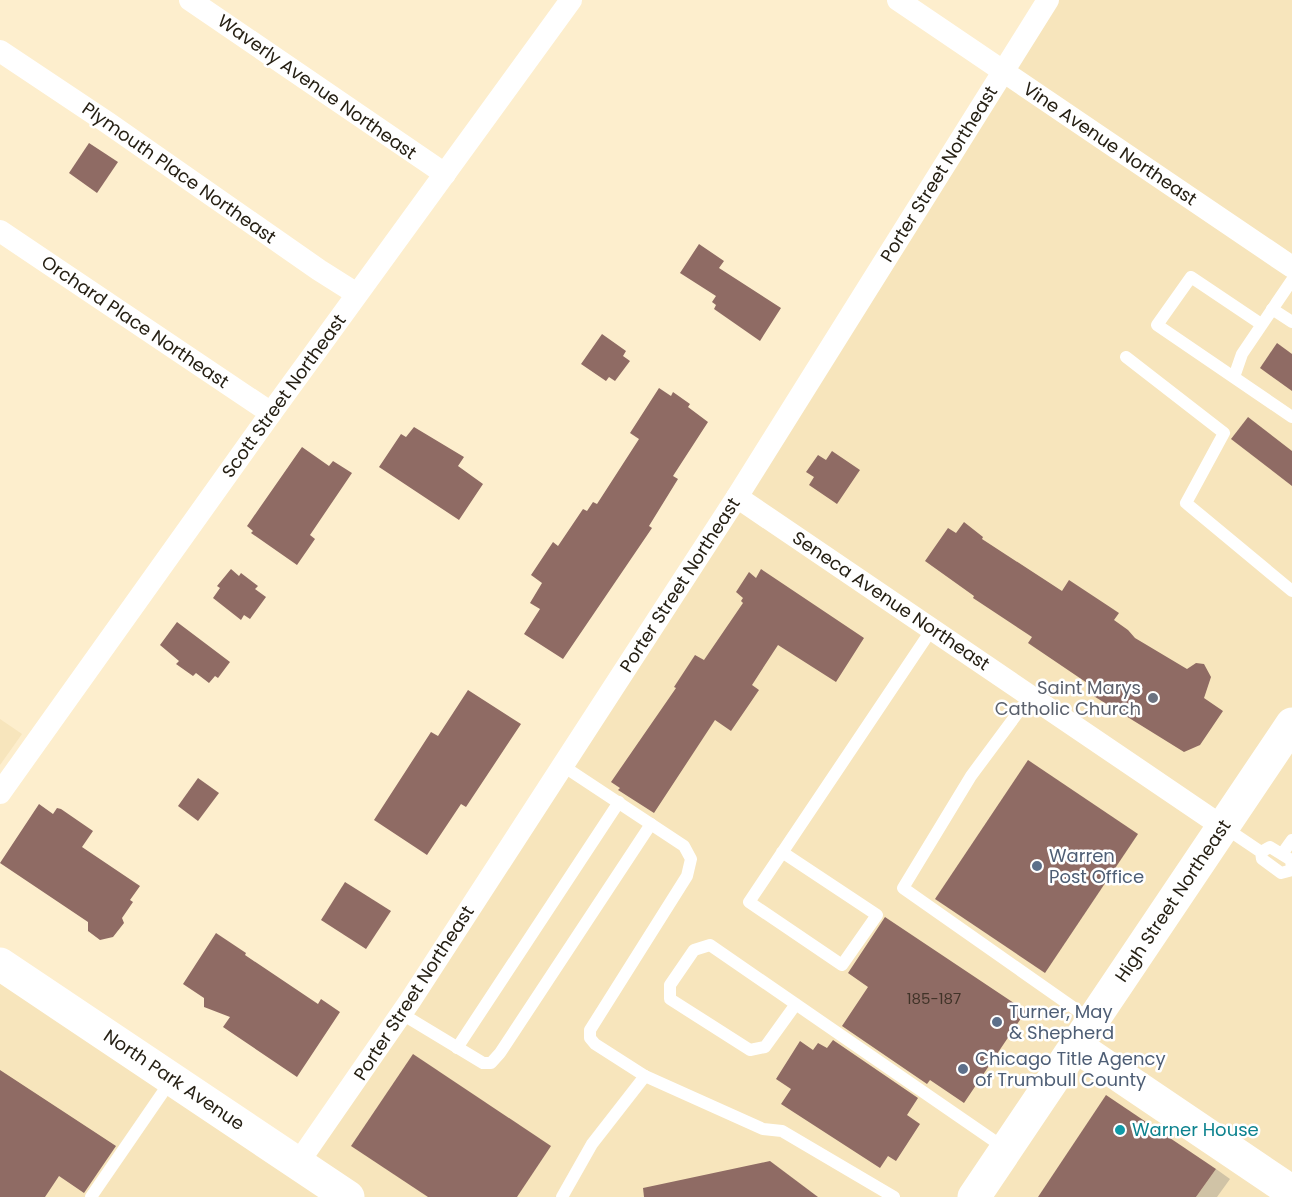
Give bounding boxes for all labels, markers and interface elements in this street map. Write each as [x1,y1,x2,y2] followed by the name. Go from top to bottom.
[213,8,422,165] street label: Waverly Avenue Northeast
[1018,76,1202,211] street label: Vine Avenue Northeast
[874,81,1003,267] street label: Porter Street Northeast
[77,96,281,249] street label: Plymouth Place Northeast
[37,249,234,394] street label: Orchard Place Northeast
[216,309,352,483] street label: Scott Street Northeast
[614,493,746,677] street label: Porter Street Northeast
[788,525,995,676] street label: Seneca Avenue Northeast
[995,675,1141,721] place label: Saint Marys Catholic Church
[1146,691,1160,705] marker: Saint Marys Catholic Church
[1109,815,1236,987] street label: High Street Northeast
[1049,843,1144,889] place label: Warren Post Office
[1030,859,1044,873] marker: Warren Post Office
[348,901,480,1085] street label: Porter Street Northeast
[907,988,961,1009] house number: 185-187
[1009,999,1114,1045] place label: Turner, May & Shepherd
[990,1015,1004,1029] marker: Turner, May & Shepherd
[99,1023,250,1136] street label: North Park Avenue
[975,1046,1166,1092] place label: Chicago Title Agency of Trumbull County
[956,1062,970,1076] marker: Chicago Title Agency of Trumbull County
[1132,1117,1259,1142] place label: Warner House
[1113,1123,1127,1137] marker: Warner House

